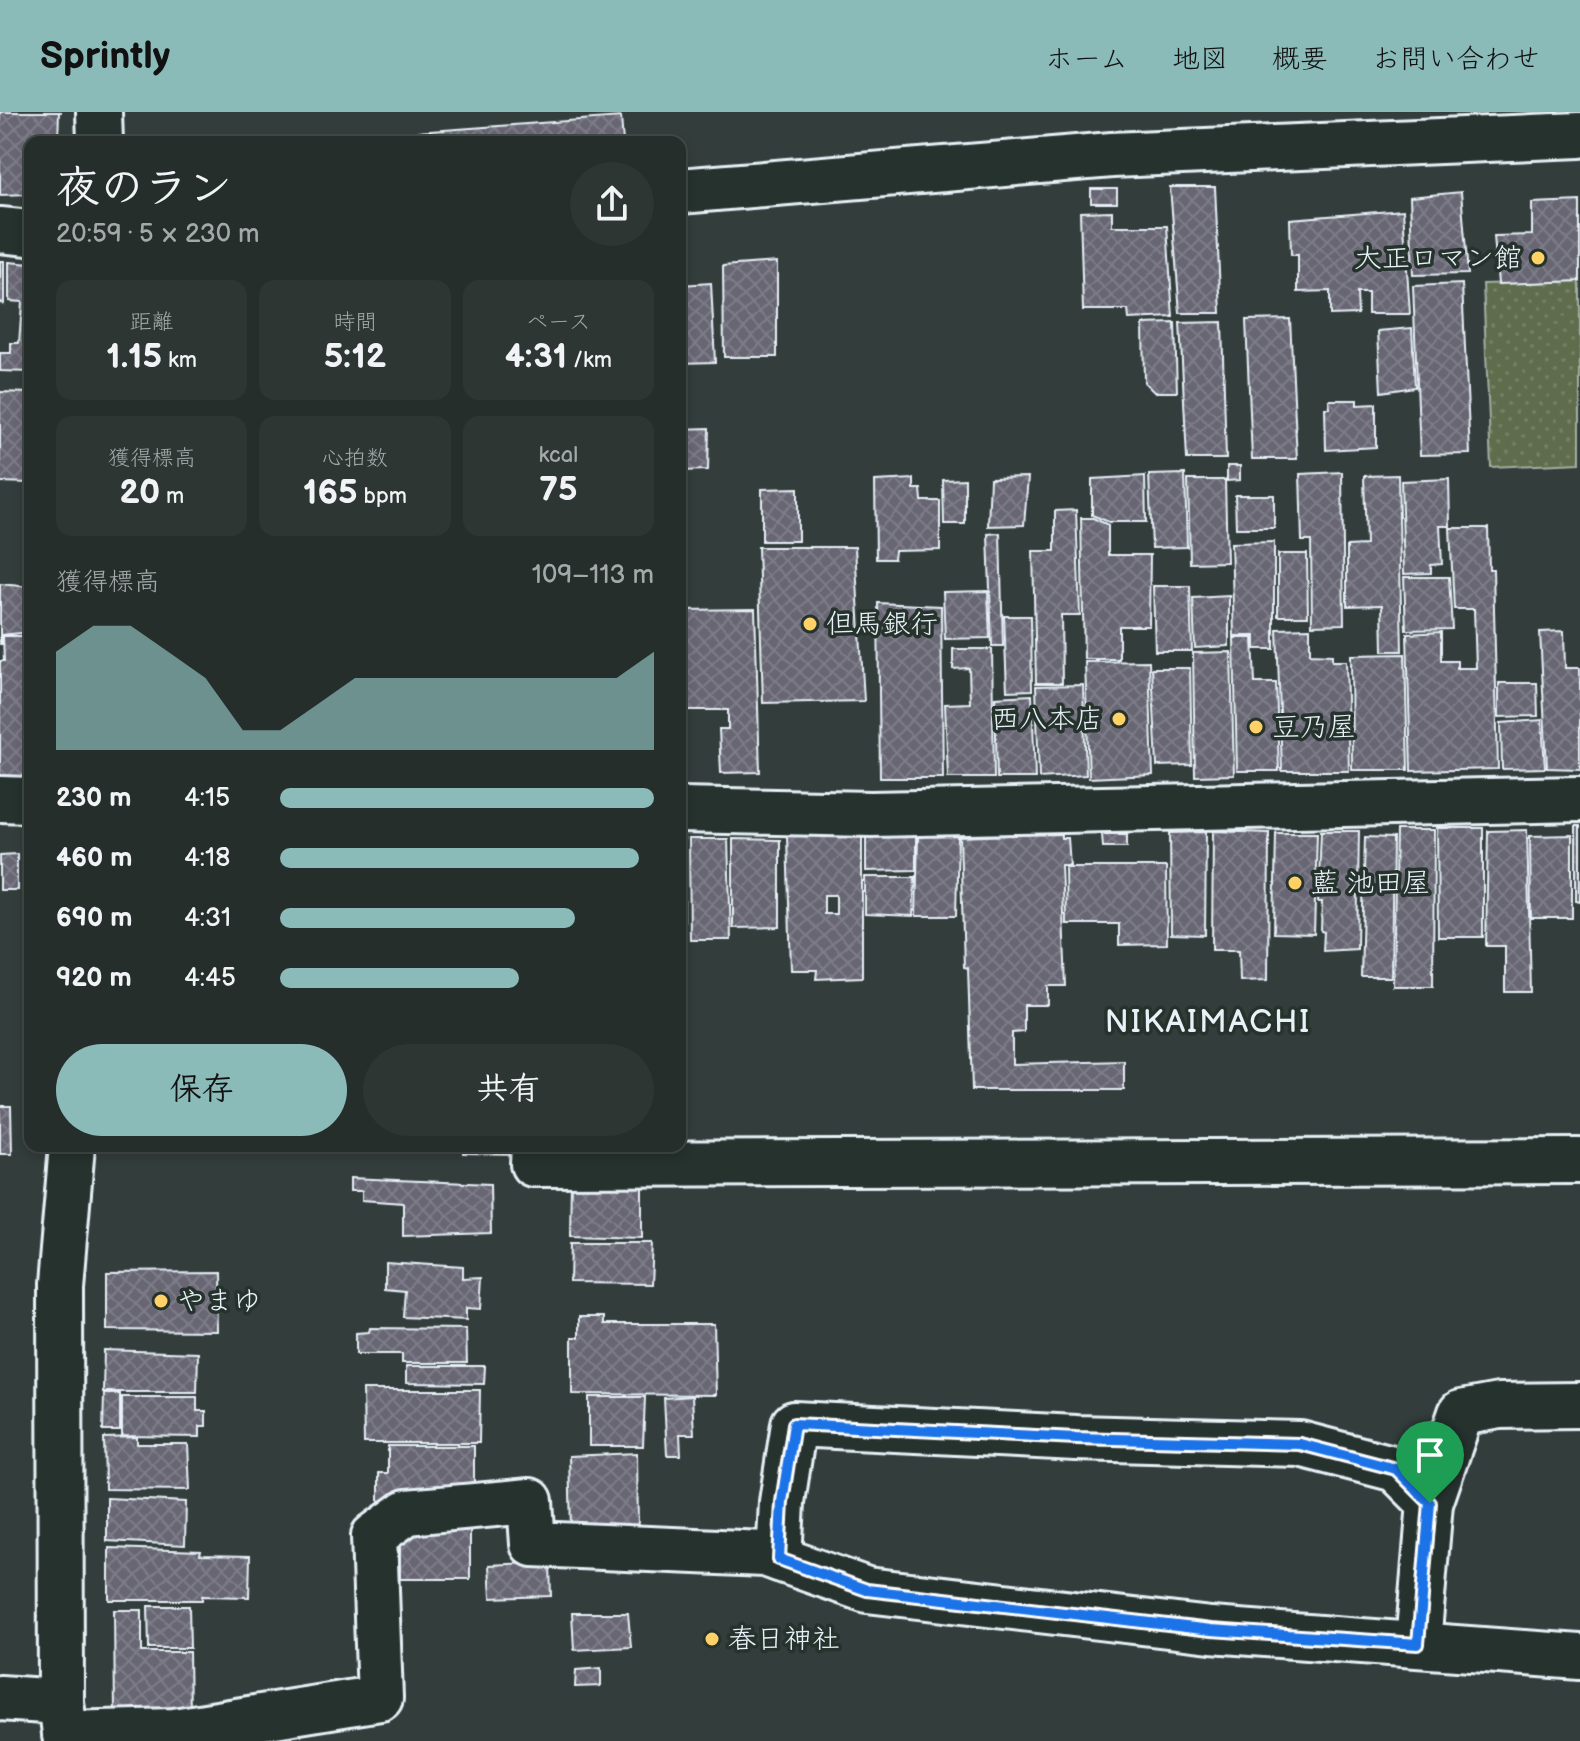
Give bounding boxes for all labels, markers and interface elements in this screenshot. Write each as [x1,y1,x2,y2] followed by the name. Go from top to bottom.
[40,34,170,79] text: Sprintly
[1045,43,1128,76] text: ホーム
[1172,43,1228,76] text: 地図
[1272,43,1328,76] text: 概要
[1372,43,1540,76] text: お問い合わせ
[56,162,232,215] text: 夜のラン
[570,162,654,246] button: share
[56,219,260,250] text: 20:59 · 5 × 230 m
[1354,242,1522,275] place label: 大正ロマン館
[1529,249,1547,267] marker: 大正ロマン館
[130,309,174,336] text: 距離
[333,309,377,336] text: 時間
[526,309,591,336] text: ペース
[106,336,162,377] text: 1.15
[324,336,386,377] text: 5:12
[505,336,567,377] text: 4:31
[162,347,197,374] text: km
[567,347,612,374] text: /km
[539,442,578,469] text: kcal
[108,445,196,472] text: 獲得標高
[322,445,388,472] text: 心拍数
[539,469,578,510] text: 75
[119,472,160,513] text: 20
[303,472,358,513] text: 165
[160,483,184,510] text: m
[358,483,407,510] text: bpm
[532,560,654,591] text: 109–113 m
[56,567,160,598] text: 獲得標高
[826,608,938,641] place label: 但馬銀行
[801,615,819,633] marker: 但馬銀行
[991,703,1103,736] place label: 西八本店
[1110,710,1128,728] marker: 西八本店
[1272,711,1356,744] place label: 豆乃屋
[1247,718,1265,736] marker: 豆乃屋
[56,783,132,814] text: 230 m
[184,783,230,814] text: 4:15
[56,843,132,874] text: 460 m
[184,843,230,874] text: 4:18
[1311,867,1431,900] place label: 藍 池田屋
[1286,874,1304,892] marker: 藍 池田屋
[56,903,132,934] text: 690 m
[184,903,231,934] text: 4:31
[56,963,132,994] text: 920 m
[184,963,236,994] text: 4:45
[1105,1003,1311,1042] district label: NIKAIMACHI
[56,1044,347,1136] button: 保存
[363,1044,654,1136] button: 共有
[177,1285,261,1318] place label: やまゆ
[152,1292,170,1310] marker: やまゆ
[1396,1421,1464,1503] pin
[1408,1433,1452,1477] icon: arrive
[728,1623,840,1656] place label: 春日神社
[703,1630,721,1648] marker: 春日神社

